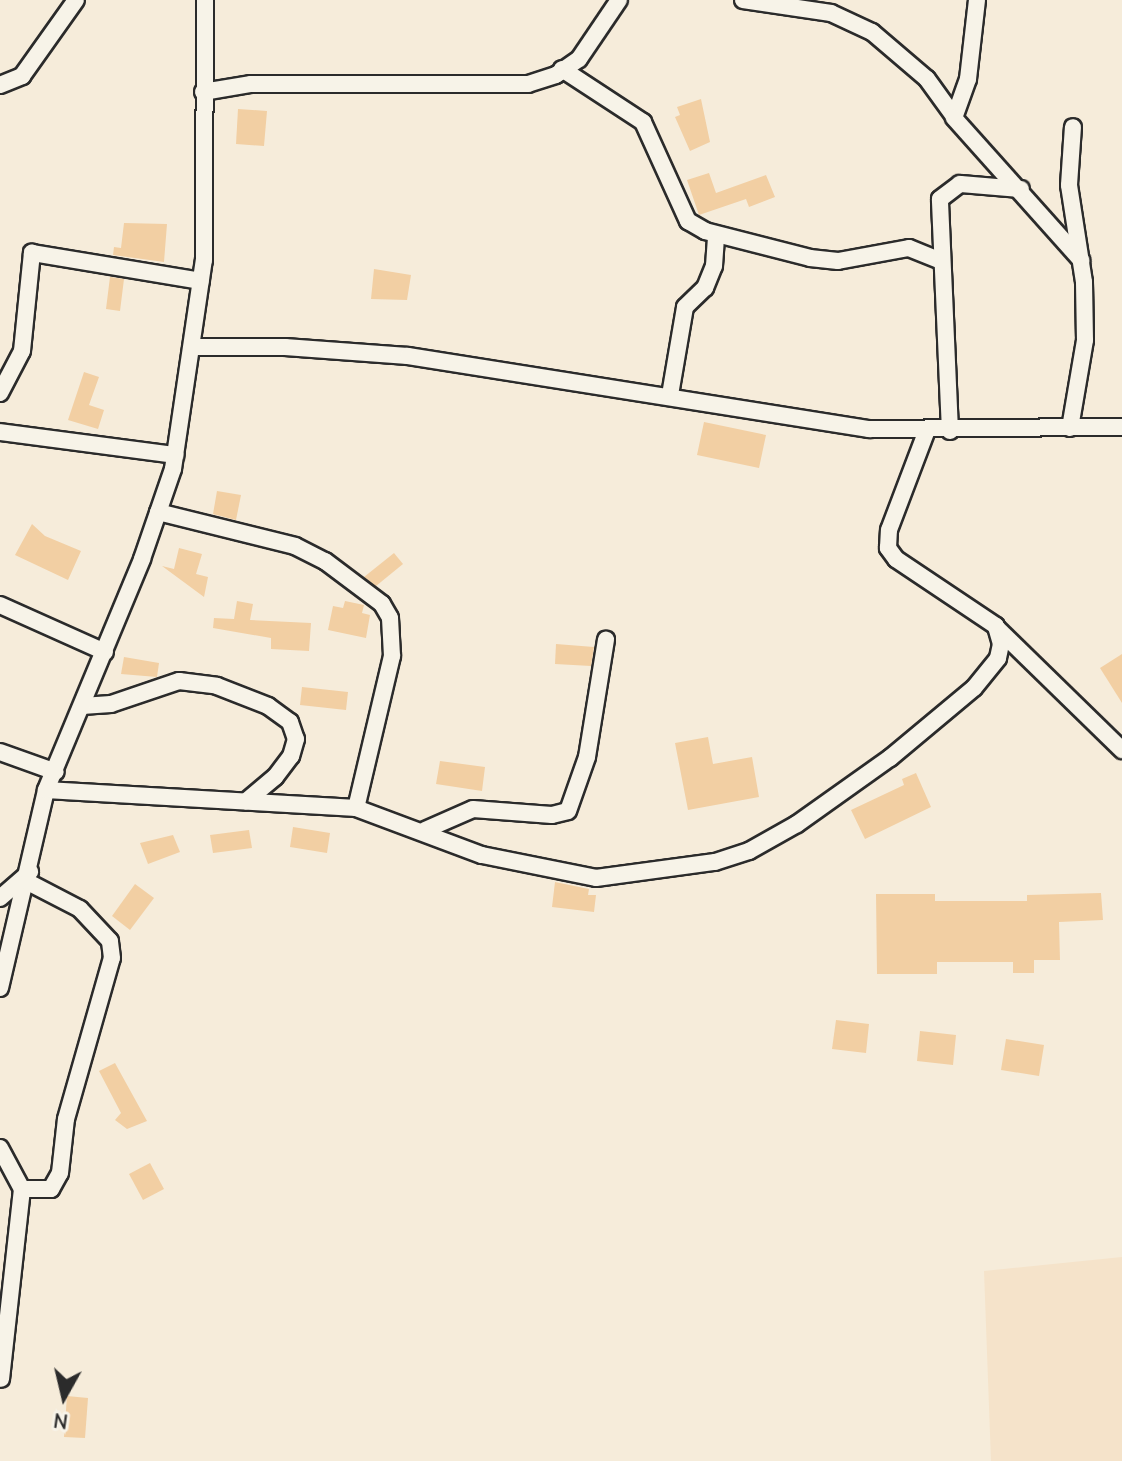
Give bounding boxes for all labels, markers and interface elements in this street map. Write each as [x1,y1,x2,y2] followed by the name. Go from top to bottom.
[24,1357,104,1437] north arrow
[52,1407,70,1435] text: N

